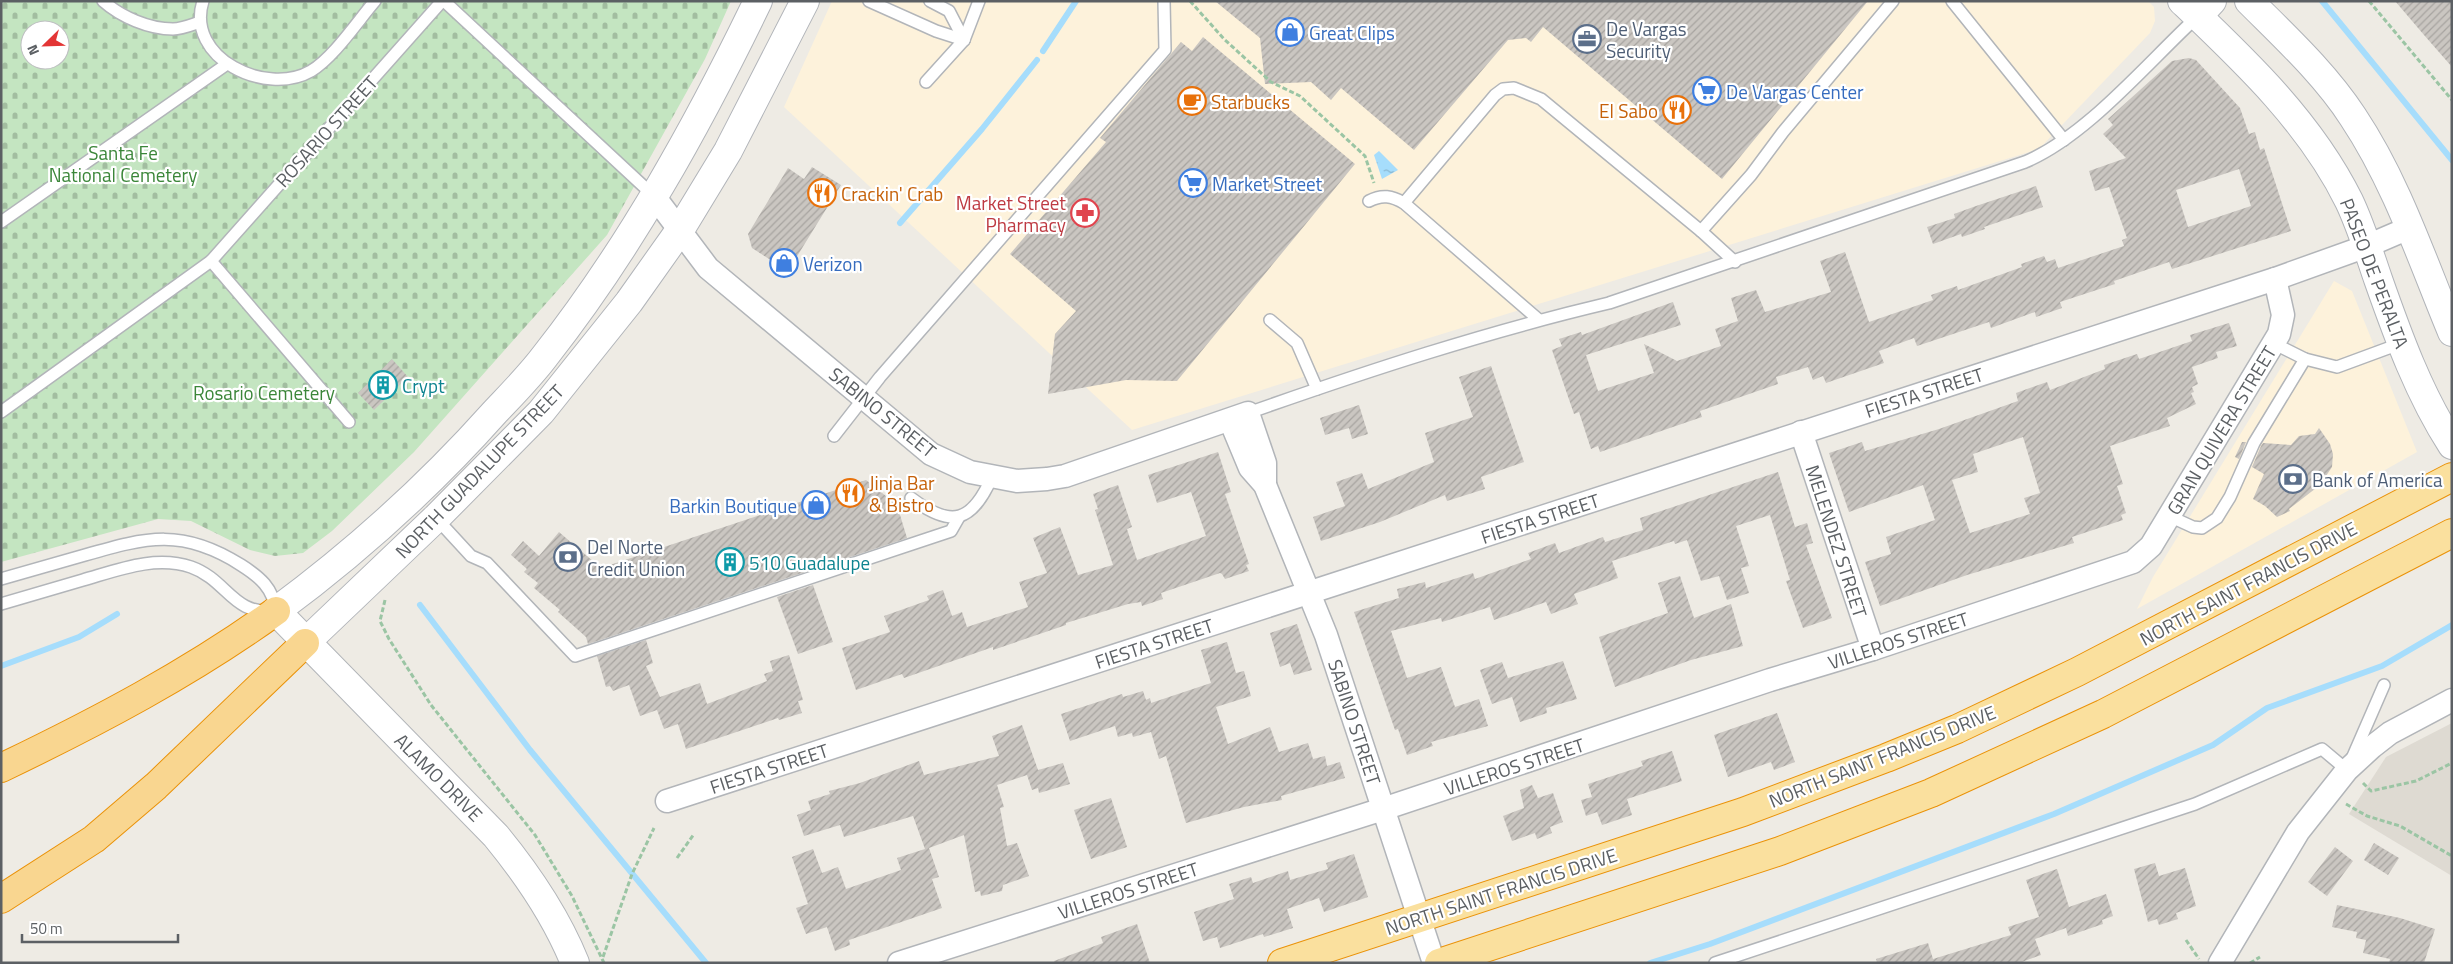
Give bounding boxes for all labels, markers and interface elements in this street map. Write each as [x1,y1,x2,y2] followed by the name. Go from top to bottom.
[1606,14,1687,65] place label: De Vargas Security
[1275,17,1305,47] shop icon: Great Clips
[1309,18,1395,47] place label: Great Clips
[20,20,70,70] north arrow
[1572,24,1602,54] office icon: De Vargas Security
[21,42,44,59] text: N
[268,69,384,193] street label: ROSARIO STREET
[1692,76,1722,106] supermarket icon: De Vargas Center
[1726,77,1864,106] place label: De Vargas Center
[1177,86,1207,116] cafe icon: Starbucks
[1211,87,1290,116] place label: Starbucks
[1662,95,1692,125] restaurant icon: El Sabo
[1599,96,1658,125] place label: El Sabo
[49,138,197,189] park label: Santa Fe National Cemetery
[1178,168,1208,198] supermarket icon: Market Street
[1212,169,1323,198] place label: Market Street
[807,178,837,208] restaurant icon: Crackin' Crab
[841,179,943,208] place label: Crackin' Crab
[956,188,1066,239] place label: Market Street Pharmacy
[2333,194,2417,352] street label: PASEO DE PERALTA
[1070,198,1100,228] pharmacy icon: Market Street Pharmacy
[769,248,799,278] shop icon: Verizon
[803,249,863,278] place label: Verizon
[2159,340,2283,520] street label: GRAN QUIVERA STREET
[1861,359,1987,425] street label: FIESTA STREET
[823,360,943,464] street label: SABINO STREET
[368,370,398,400] building icon: Crypt
[402,371,445,400] place label: Crypt
[388,377,570,565] street label: NORTH GUADALUPE STREET
[193,378,335,407] park label: Rosario Cemetery
[1799,461,1875,621] street label: MELENDEZ STREET
[2278,464,2308,494] bank icon: Bank of America
[2312,465,2443,494] place label: Bank of America
[869,468,935,519] place label: Jinja Bar & Bistro
[835,478,865,508] restaurant icon: Jinja Bar & Bistro
[1477,485,1603,551] street label: FIESTA STREET
[801,490,831,520] shop icon: Barkin Boutique
[669,491,797,520] place label: Barkin Boutique
[2134,513,2362,653] street label: NORTH SAINT FRANCIS DRIVE
[587,532,685,583] place label: Del Norte Credit Union
[553,542,583,572] bank icon: Del Norte Credit Union
[715,547,745,577] building icon: 510 Guadalupe
[749,548,870,577] place label: 510 Guadalupe
[1824,604,1972,676] street label: VILLEROS STREET
[1091,610,1217,676] street label: FIESTA STREET
[1321,656,1389,788] street label: SABINO STREET
[1764,697,2000,815] street label: NORTH SAINT FRANCIS DRIVE
[388,726,490,828] street label: ALAMO DRIVE
[1440,730,1588,802] street label: VILLEROS STREET
[706,735,832,801] street label: FIESTA STREET
[1381,840,1621,942] street label: NORTH SAINT FRANCIS DRIVE
[1054,854,1202,926] street label: VILLEROS STREET
[22,912,179,944] scale bar
[30,917,63,940] text: 50 m

